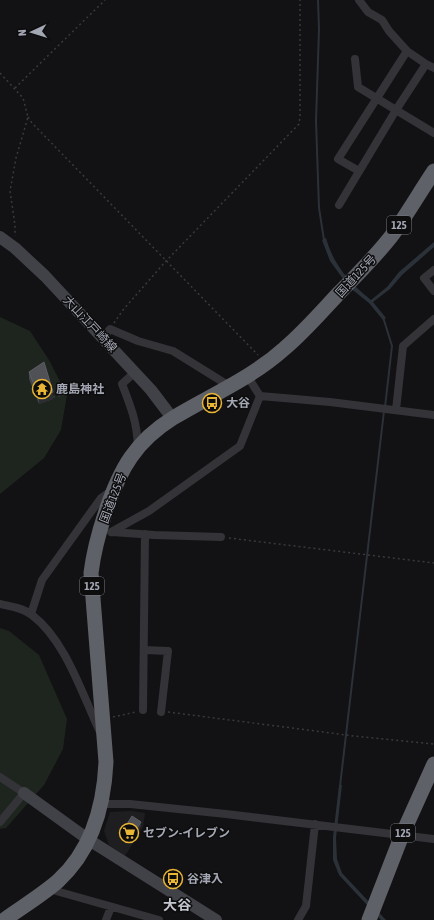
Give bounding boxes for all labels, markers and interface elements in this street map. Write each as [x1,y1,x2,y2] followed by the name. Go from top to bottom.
[12,12,52,52] north arrow
[16,29,28,36] text: N
[387,216,411,234] road number: 125
[333,252,379,300] street label: 国道125号
[60,293,120,355] street label: 大山江戸崎線
[31,378,53,400] temple icon: 鹿島神社
[56,382,104,396] place label: 鹿島神社
[201,392,223,414] bus stop icon: 大谷
[226,396,250,410] place label: 大谷
[97,471,129,525] street label: 国道125号
[80,577,104,595] road number: 125
[118,822,140,844] supermarket icon: セブン-イレブン
[391,824,415,842] road number: 125
[143,826,230,840] place label: セブン-イレブン
[162,868,184,890] bus stop icon: 谷津入
[187,872,223,886] place label: 谷津入
[163,897,192,913] district label: 大谷

